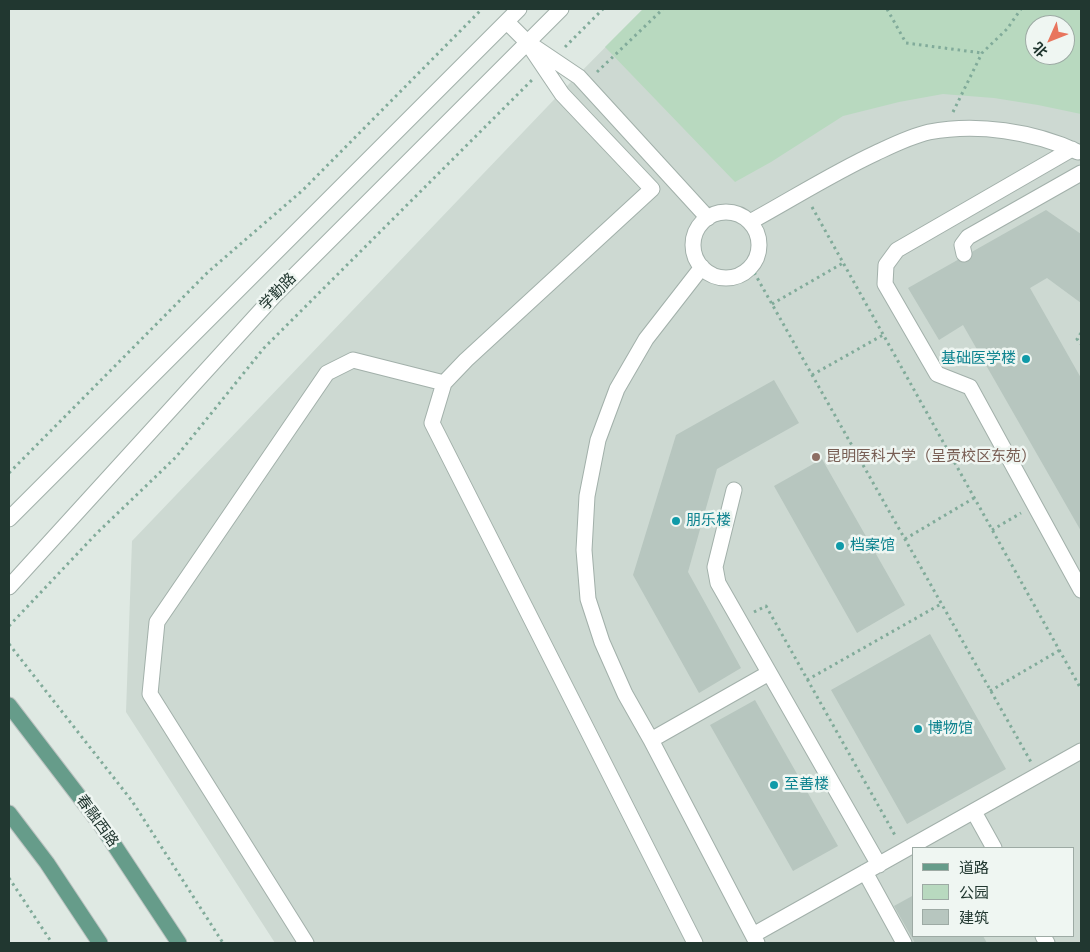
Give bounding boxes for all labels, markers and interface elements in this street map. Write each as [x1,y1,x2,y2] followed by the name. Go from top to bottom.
[1025,15,1075,65] north arrow
[1028,38,1051,62] text: 北
[256,270,300,314] street label: 学勤路
[941,350,1016,368] place label: 基础医学楼
[1020,353,1032,365] marker: 基础医学楼
[826,448,1036,466] place label: 昆明医科大学（呈贡校区东苑）
[810,451,822,463] marker: 昆明医科大学（呈贡校区东苑）
[686,512,731,530] place label: 朋乐楼
[670,515,682,527] marker: 朋乐楼
[850,537,895,555] place label: 档案馆
[834,540,846,552] marker: 档案馆
[928,720,973,738] place label: 博物馆
[912,723,924,735] marker: 博物馆
[784,776,829,794] place label: 至善楼
[768,779,780,791] marker: 至善楼
[72,791,122,851] street label: 春融西路
[912,847,1075,937] legend
[959,857,989,877] text: 道路
[959,882,989,902] text: 公园
[959,907,989,927] text: 建筑

